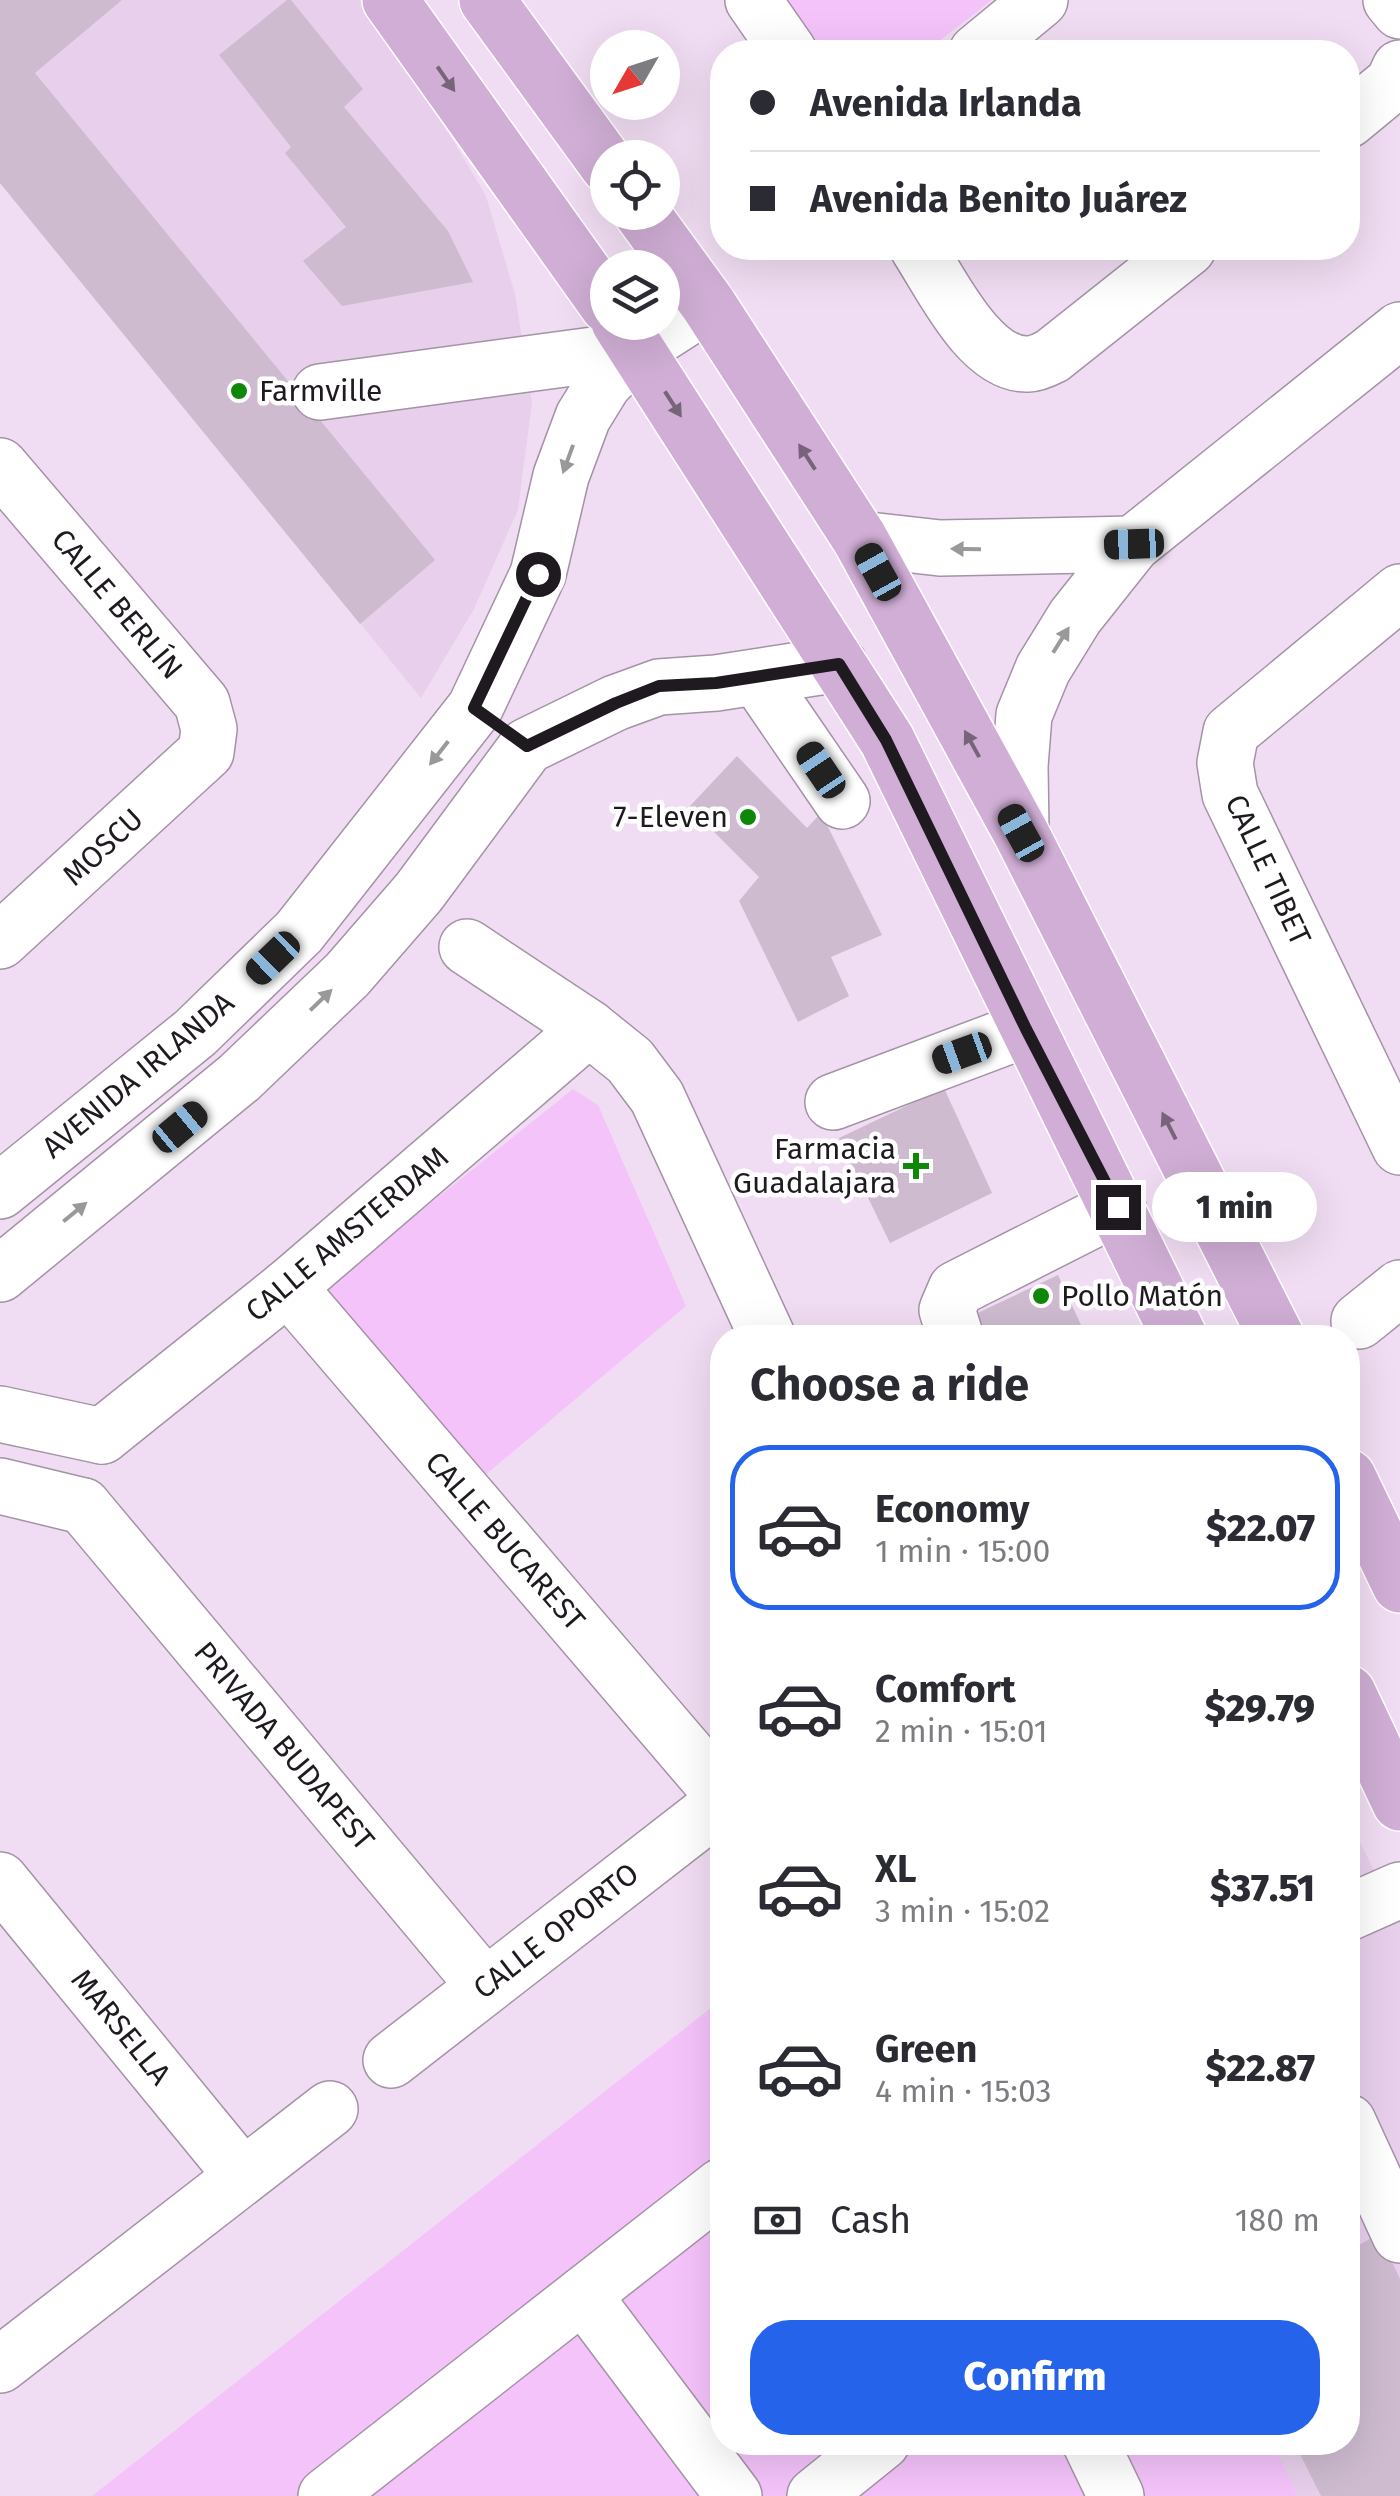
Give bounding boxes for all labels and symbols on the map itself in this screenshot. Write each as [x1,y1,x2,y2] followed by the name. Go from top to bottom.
[590,30,680,120] north arrow
[436,66,456,93] one-way arrow
[259,373,382,409] place label: Farmville
[228,380,250,402] marker: Farmville
[664,390,682,418] one-way arrow
[798,443,816,471] one-way arrow
[560,444,575,474] one-way arrow
[44,522,190,686] street label: CALLE BERLÍN
[1103,528,1165,560] car
[850,538,906,606] car
[950,541,982,557] one-way arrow
[516,552,561,597] route start
[1051,626,1070,653] one-way arrow
[964,729,981,758] one-way arrow
[792,737,850,803] car
[429,741,450,766] one-way arrow
[1217,789,1319,951] street label: CALLE TIBET
[613,799,728,835] place label: 7-Eleven
[993,799,1049,867] car
[55,801,151,893] street label: MOSCU
[737,806,759,828] marker: 7-Eleven
[241,926,305,990] car
[35,984,242,1166] street label: AVENIDA IRLANDA
[309,989,333,1012] one-way arrow
[929,1029,995,1077] car
[147,1096,213,1158] car
[1161,1111,1178,1140] one-way arrow
[733,1131,896,1201] place label: Farmacia Guadalajara
[239,1139,455,1329] street label: CALLE AMSTERDAM
[905,1155,927,1177] marker: Farmacia Guadalajara
[1153,1172,1318,1242] callout: 1 min
[1096,1185,1141,1230] route end
[63,1202,88,1224] one-way arrow
[1061,1278,1223,1314] place label: Pollo Matón
[1030,1285,1052,1307] marker: Pollo Matón
[418,1444,593,1638] street label: CALLE BUCAREST
[186,1635,382,1858] street label: PRIVADA BUDAPEST
[466,1855,646,2007] street label: CALLE OPORTO
[64,1962,179,2093] street label: MARSELLA

